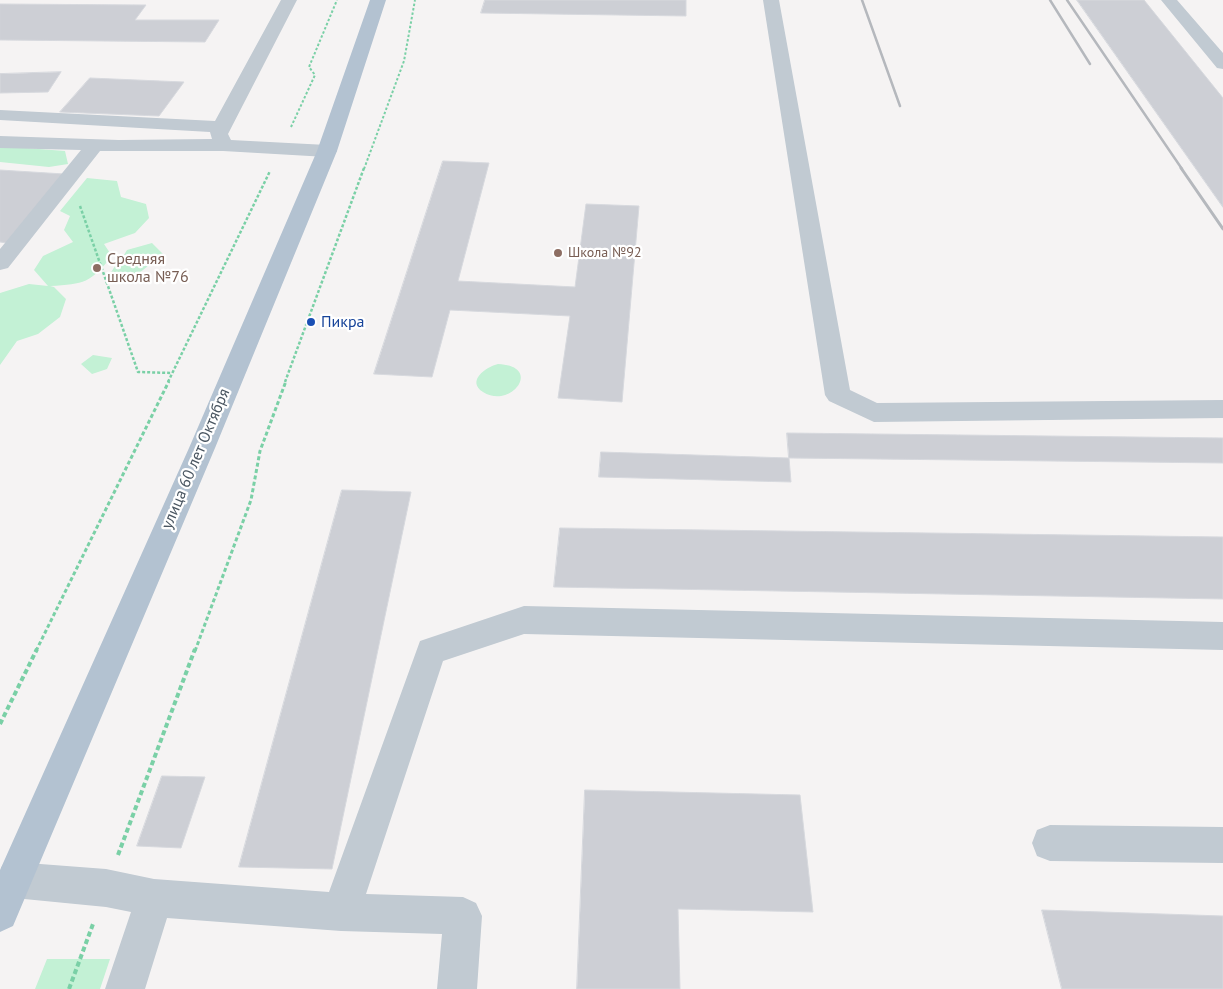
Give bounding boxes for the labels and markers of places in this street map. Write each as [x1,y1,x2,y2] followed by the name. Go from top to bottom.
[568,245,642,261] place label: Школа №92
[552,247,564,259] marker: Школа №92
[107,249,189,287] place label: Средняя школа №76
[91,262,103,274] marker: Средняя школа №76
[321,312,365,332] place label: Пикра
[305,316,317,328] marker: Пикра

